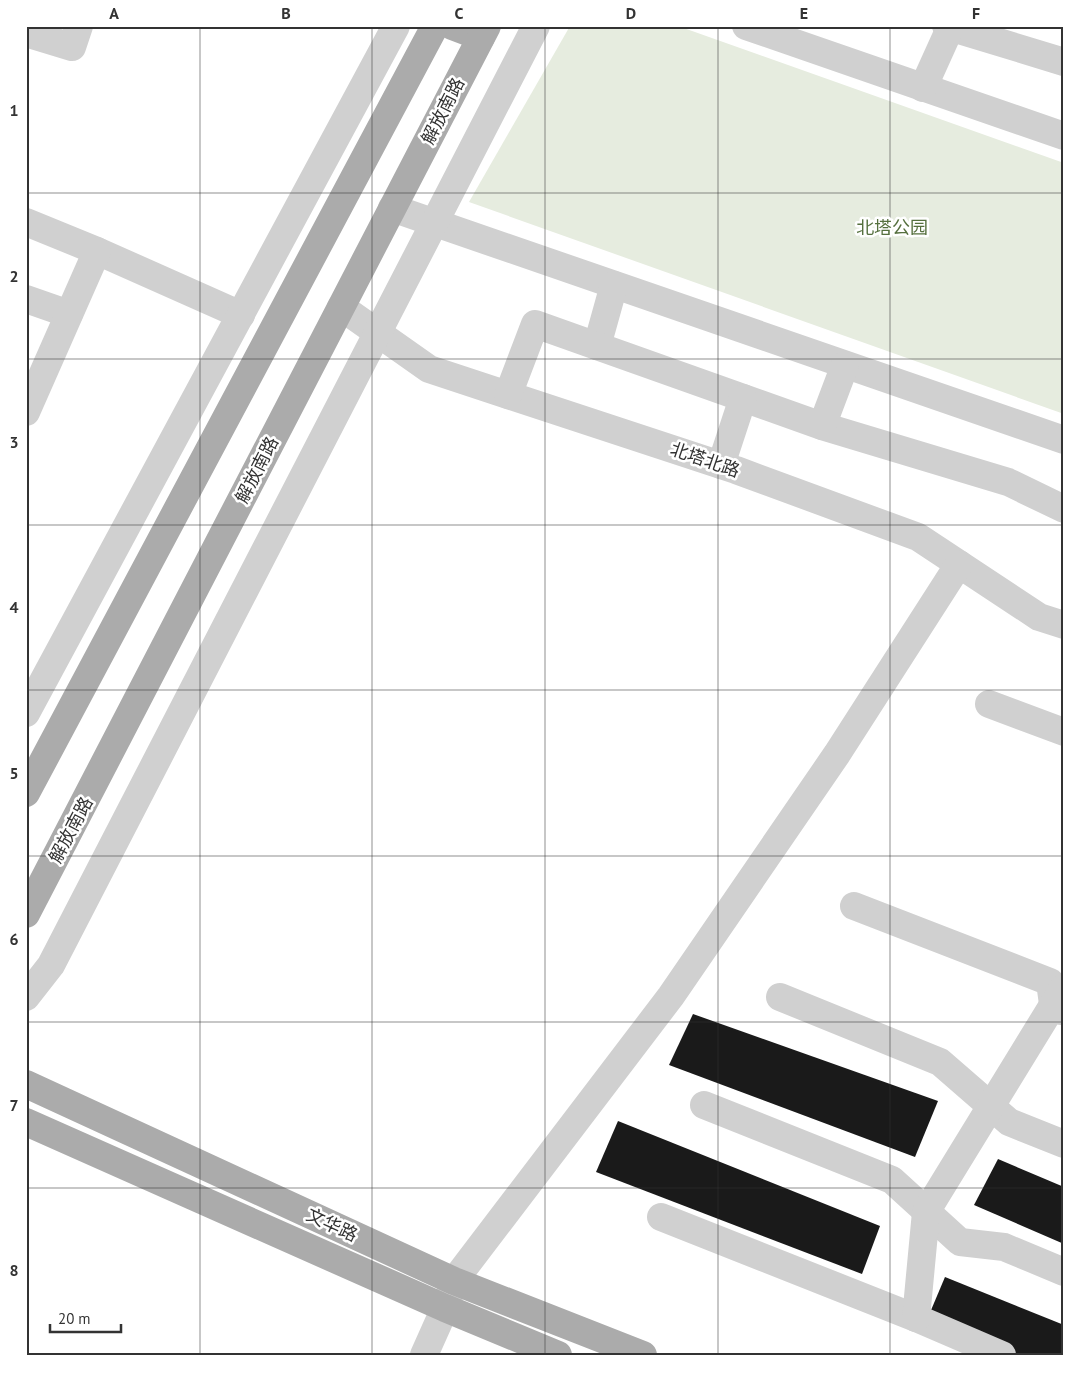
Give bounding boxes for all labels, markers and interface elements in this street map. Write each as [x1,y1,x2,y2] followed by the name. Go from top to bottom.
[109,3,119,23] text: A
[281,3,291,23] text: B
[455,3,464,23] text: C
[626,3,636,23] text: D
[800,3,808,23] text: E
[972,3,980,23] text: F
[416,73,469,148] street label: 解放南路
[9,100,19,120] text: 1
[856,216,928,239] park label: 北塔公园
[9,266,19,286] text: 2
[9,432,19,452] text: 3
[230,432,283,507] street label: 解放南路
[667,437,743,482] street label: 北塔北路
[9,597,19,617] text: 4
[9,763,19,783] text: 5
[44,793,98,867] street label: 解放南路
[9,929,19,949] text: 6
[9,1095,19,1115] text: 7
[303,1203,362,1246] street label: 文华路
[9,1260,19,1280] text: 8
[50,1301,121,1333] scale bar
[58,1309,91,1328] text: 20 m

